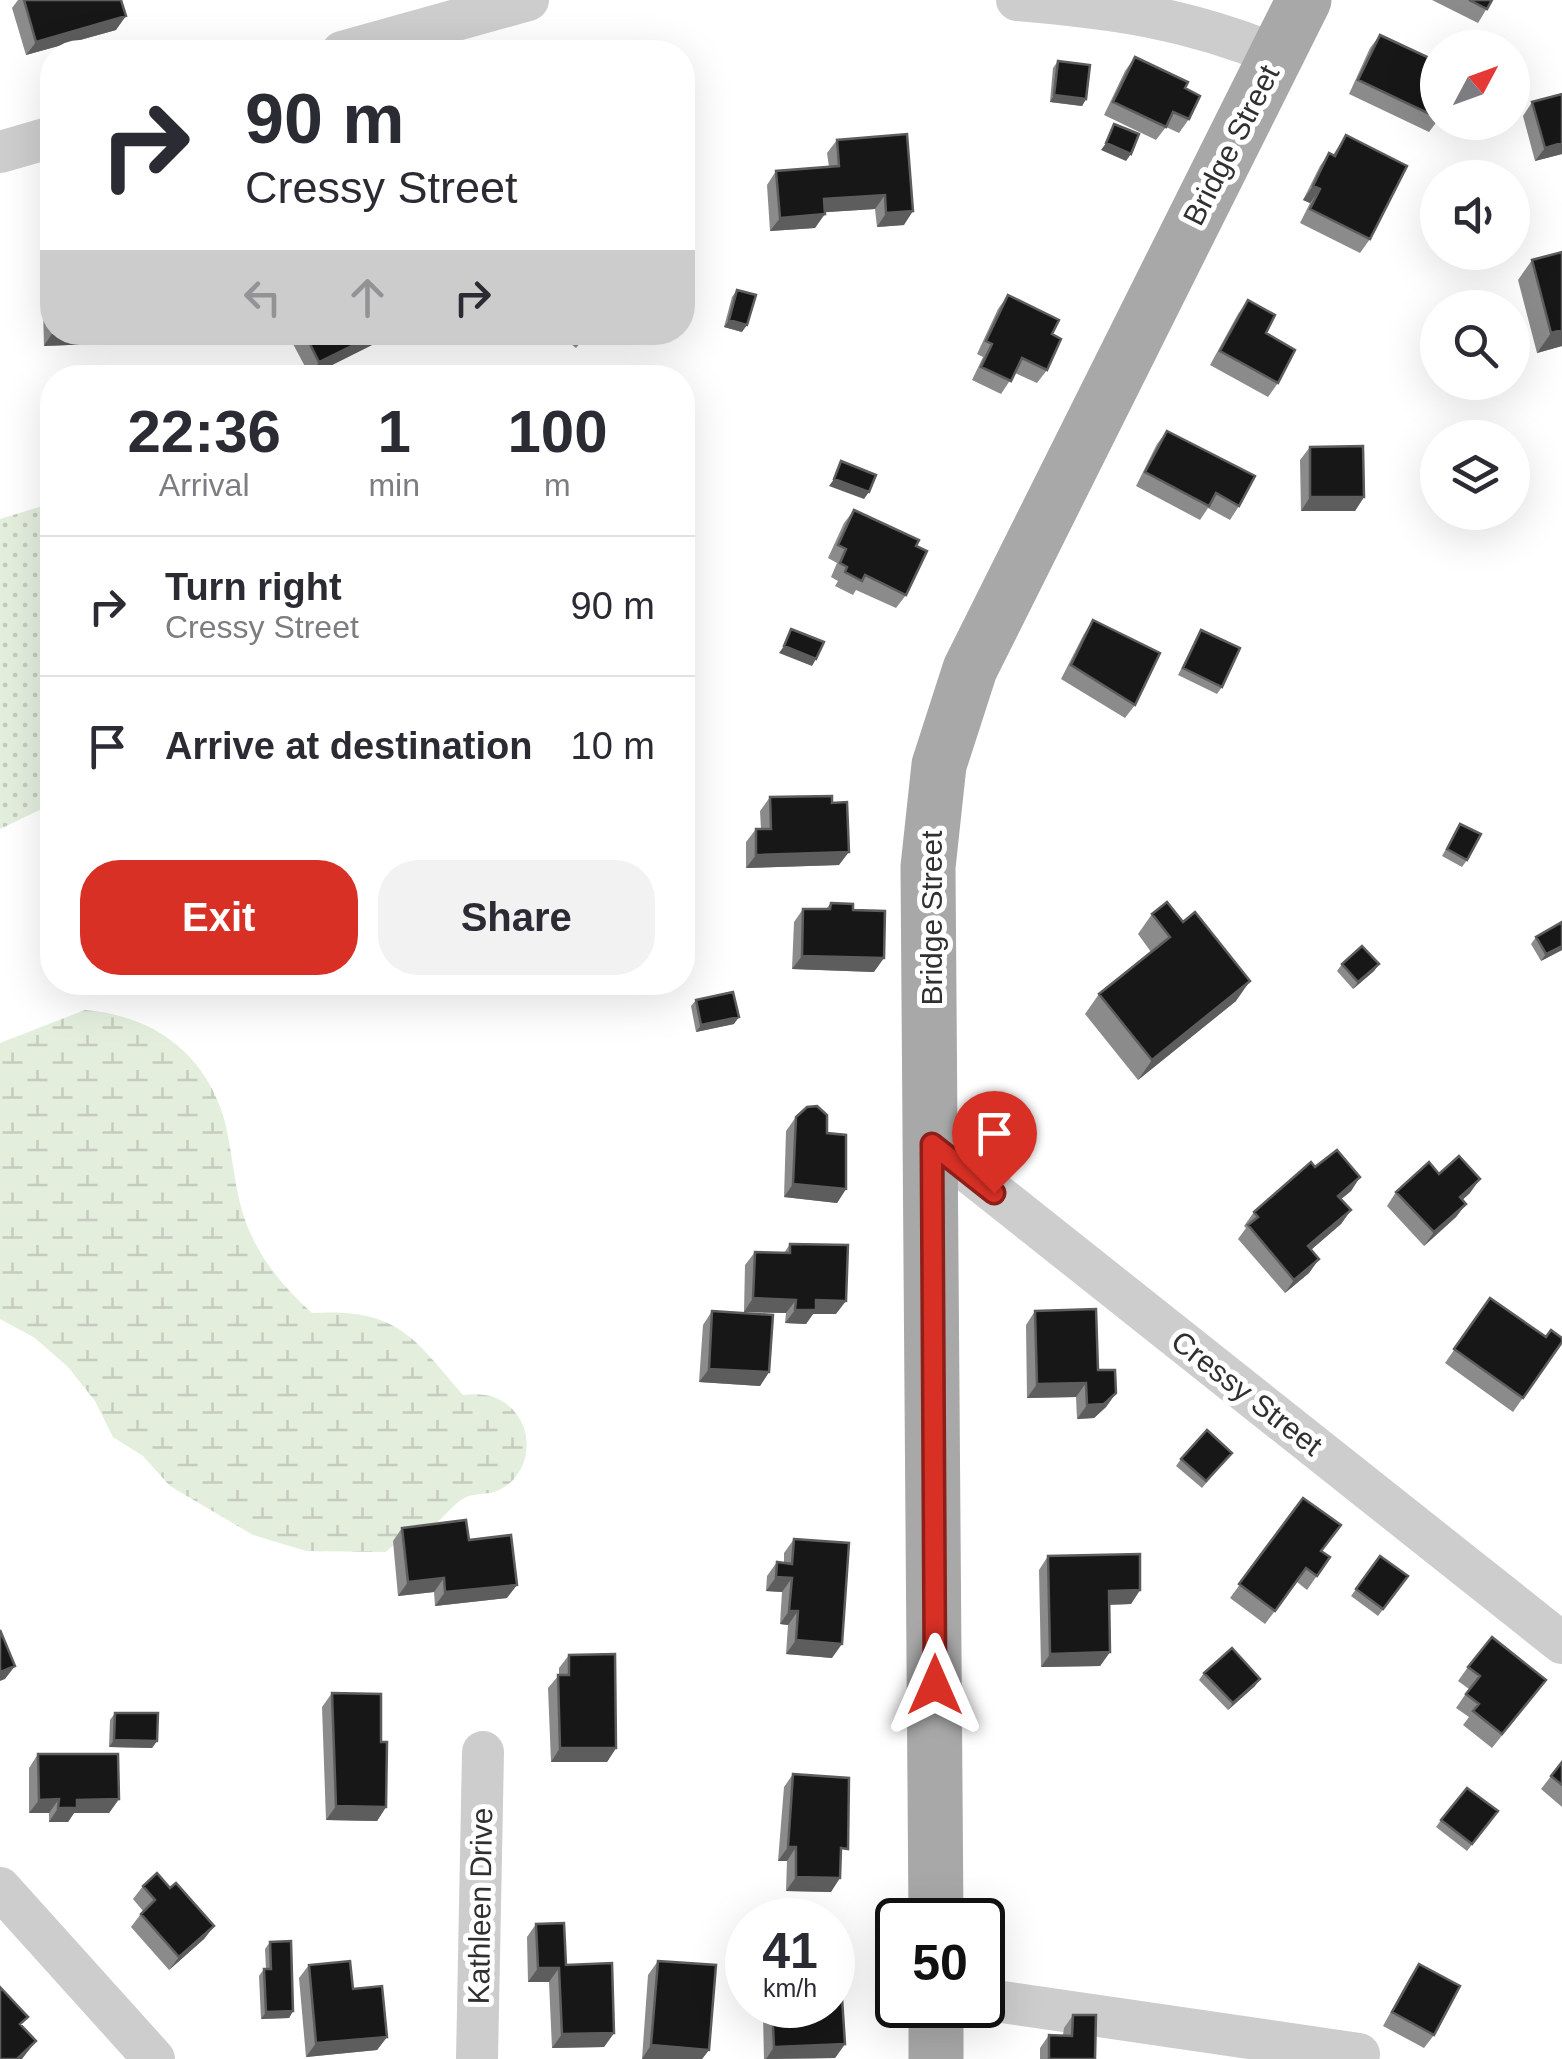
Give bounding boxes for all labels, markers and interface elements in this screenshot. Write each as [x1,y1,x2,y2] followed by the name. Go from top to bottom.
[1420,30,1530,140] north arrow
[1420,30,1530,530] map controls
[1177,59,1286,230] street label: Bridge Street
[80,80,210,210] icon: right
[245,80,405,158] text: 90 m
[1420,160,1530,270] button: sound
[245,162,518,213] text: Cressy Street
[235,270,290,325] icon: left
[340,270,395,325] icon: ahead
[445,270,500,325] icon: right
[1420,290,1530,400] button: search
[127,398,281,465] text: 22:36
[377,398,411,465] text: 1
[507,398,608,465] text: 100
[1420,420,1530,530] button: layers
[159,467,250,503] text: Arrival
[368,467,420,503] text: min
[544,467,571,503] text: m
[165,566,342,608] text: Turn right
[80,579,135,634] icon: right
[571,585,655,627] text: 90 m
[165,609,359,645] text: Cressy Street
[80,719,135,774] icon: arrive
[165,725,532,767] text: Arrive at destination
[571,725,655,767] text: 10 m
[915,830,948,1006] street label: Bridge Street
[80,860,358,975] button: Exit
[378,860,655,975] button: Share
[952,1091,1037,1194] pin
[967,1106,1022,1161] icon: arrive
[1165,1324,1329,1462] street label: Cressy Street
[883,1633,987,1737] position arrow
[462,1807,498,2005] street label: Kathleen Drive
[875,1898,1005,2028] speed limit sign: 50
[762,1923,818,1979] text: 41
[763,1974,817,2002] text: km/h

